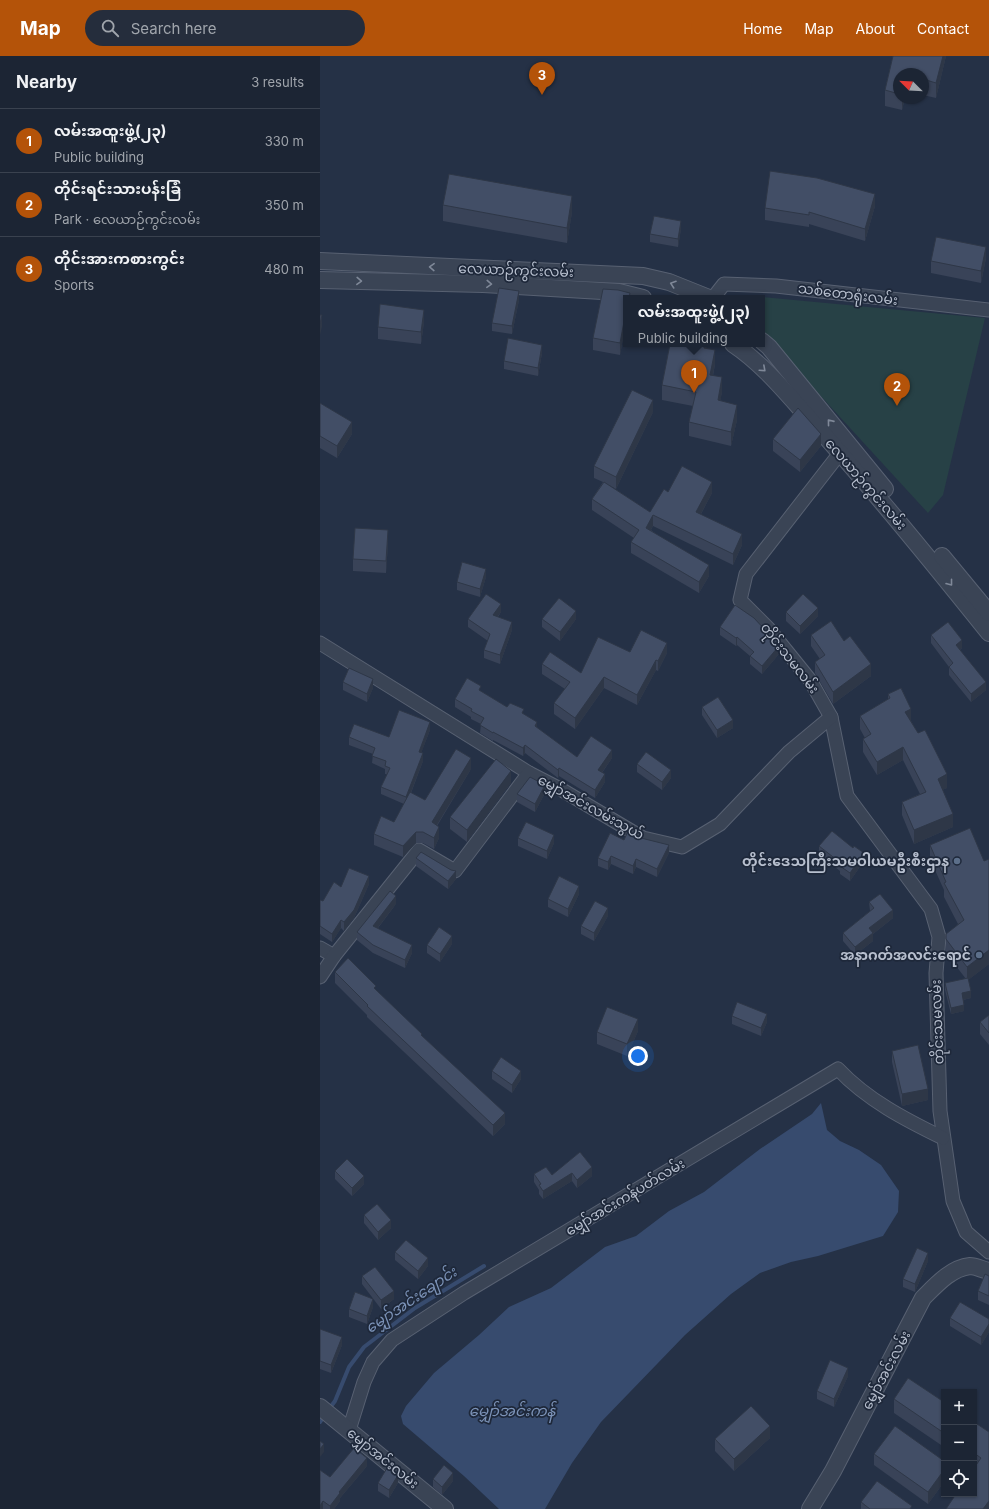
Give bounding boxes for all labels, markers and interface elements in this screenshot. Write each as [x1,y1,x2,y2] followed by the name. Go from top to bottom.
[85,10,365,46] search box
[20,17,61,40] text: Map
[99,17,121,39] icon: search
[131,19,216,38] text: Search here
[743,20,782,37] text: Home
[804,20,834,37] text: Map
[856,20,895,37] text: About
[917,20,969,37] text: Contact
[529,62,555,95] pin: 3
[893,68,929,104] north arrow
[16,72,77,92] text: Nearby
[251,74,304,90] text: 3 results
[54,121,167,140] text: လမ်းအထူးဖွဲ့(၂၃)
[26,133,32,149] text: 1
[265,133,304,149] text: 330 m
[54,149,144,165] text: Public building
[54,179,181,198] text: တိုင်းရင်းသားပန်းခြံ
[25,197,33,213] text: 2
[265,197,304,213] text: 350 m
[54,211,200,227] text: Park · လေယာဉ်ကွင်းလမ်း
[54,249,185,268] text: တိုင်းအားကစားကွင်း
[458,258,574,284] street label: လေယာဉ်ကွင်းလမ်း
[25,261,33,277] text: 3
[264,261,304,277] text: 480 m
[429,262,435,271] one-way arrow
[356,276,362,285] one-way arrow
[54,277,94,293] text: Sports
[797,278,899,312] street label: သစ်တောရုံးလမ်း
[486,280,492,289] one-way arrow
[669,280,676,289] one-way arrow
[623,295,765,347] popup
[638,302,750,321] text: လမ်းအထူးဖွဲ့(၂၃)
[638,330,728,346] text: Public building
[681,360,707,393] pin: 1
[758,364,766,372] one-way arrow
[884,373,910,406] pin: 2
[827,419,834,426] one-way arrow
[819,434,911,535] street label: လေယာဉ်ကွင်းလမ်း
[945,578,952,585] one-way arrow
[754,618,824,699] street label: တိုင်းသမလမ်း
[533,770,648,846] street label: မျှော်အင်းလမ်းသွယ်
[742,851,949,873] place label: တိုင်းဒေသကြီးသမဝါယမဦးစီးဌာန
[952,856,962,866] marker: တိုင်းဒေသကြီးသမဝါယမဦးစီးဌာန
[840,945,971,967] place label: အနာဂတ်အလင်းရောင်
[974,950,984,960] marker: အနာဂတ်အလင်းရောင်
[926,979,950,1065] street label: တိုင်းသမလမ်း
[628,1046,648,1066] your location
[562,1153,689,1242] street label: မျှော်အင်းကန်ပတ်လမ်း
[361,1261,462,1340] water label: မျှော်အင်းချောင်း
[857,1327,917,1414] street label: မျှော်အင်းလမ်း
[941,1389,977,1497] map controls
[941,1389,977,1425] button: +
[469,1400,558,1423] water label: မျှော်အင်းကန်
[342,1423,423,1495] street label: မျှော်အင်းလမ်း
[941,1425,977,1461] button: −
[941,1461,977,1497] button: locate

